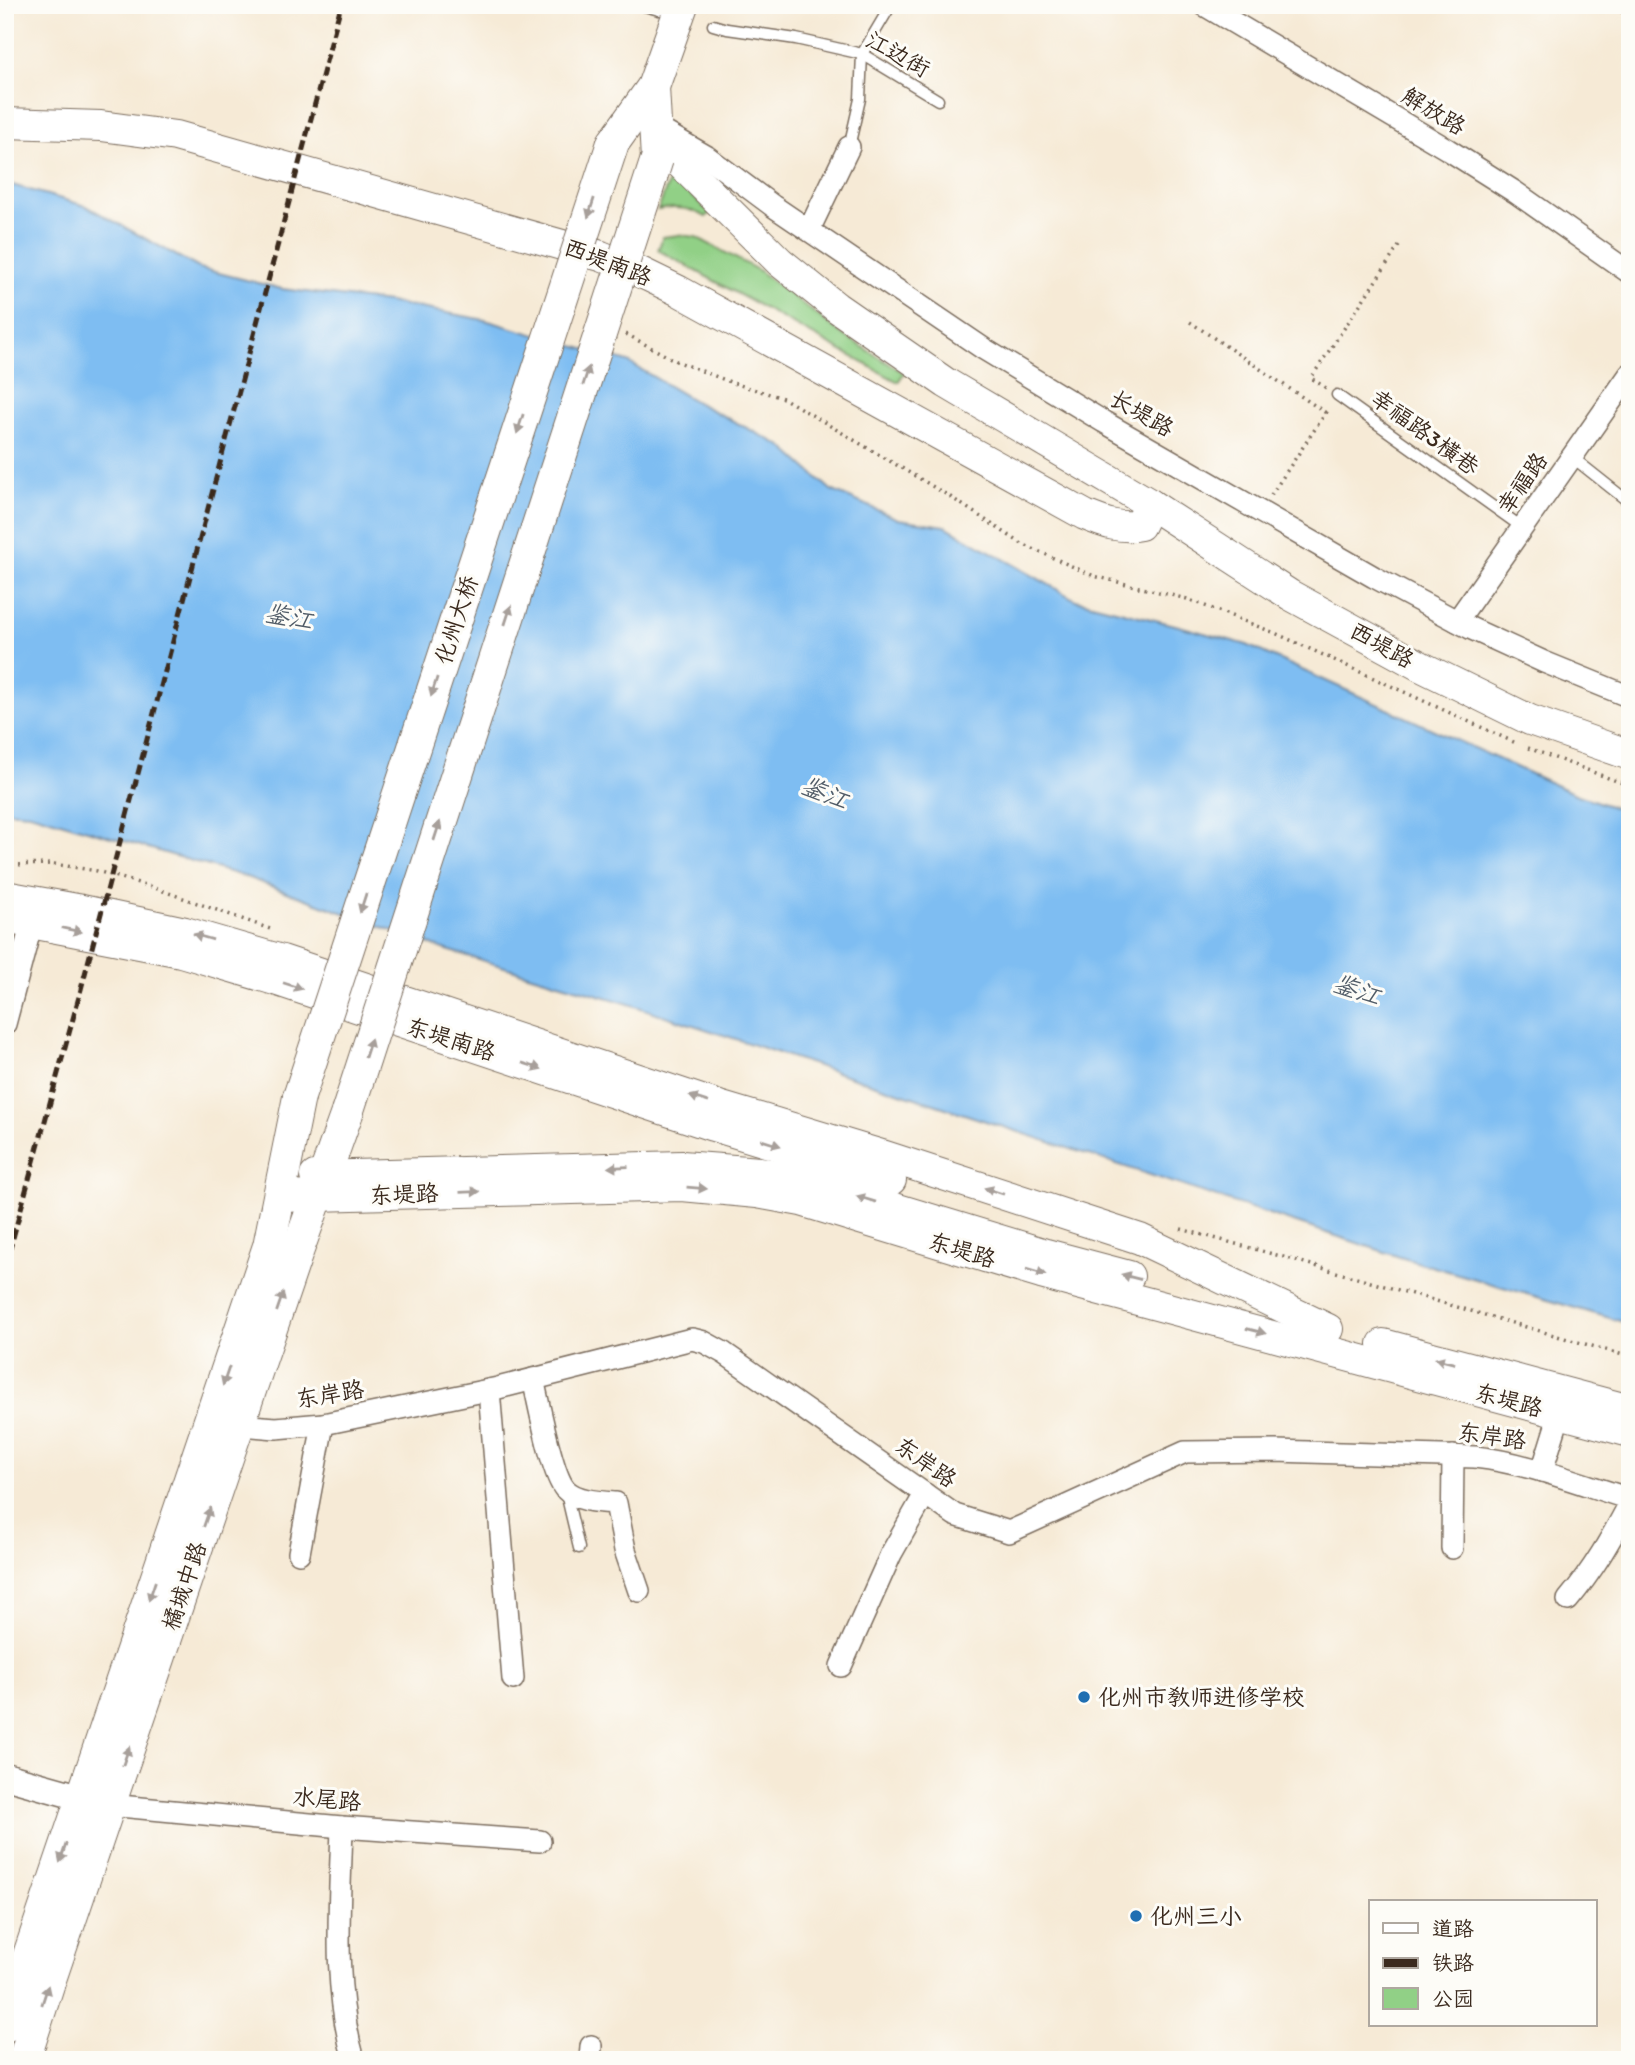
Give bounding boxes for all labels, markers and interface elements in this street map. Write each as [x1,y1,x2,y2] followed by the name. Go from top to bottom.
[861,25,935,83] street label: 江边街
[1397,81,1471,141] street label: 解放路
[586,198,596,219] one-way arrow
[560,232,656,292] street label: 西堤南路
[581,365,592,386] one-way arrow
[1365,383,1486,481] street label: 幸福路3横巷
[1105,384,1179,442] street label: 长堤路
[515,414,525,435] one-way arrow
[1491,447,1553,519] street label: 幸福路
[428,572,484,668] street label: 化州大桥
[263,598,316,636] water label: 鉴江
[503,604,513,625] one-way arrow
[1345,616,1419,674] street label: 西堤路
[428,677,439,698] one-way arrow
[798,770,854,815] water label: 鉴江
[432,821,443,842] one-way arrow
[357,893,368,914] one-way arrow
[61,924,83,935] one-way arrow
[193,932,214,942] one-way arrow
[1330,968,1386,1011] water label: 鉴江
[282,981,303,992] one-way arrow
[403,1011,499,1067] street label: 东堤南路
[363,1037,373,1058] one-way arrow
[521,1061,542,1071] one-way arrow
[689,1093,710,1104] one-way arrow
[761,1139,782,1149] one-way arrow
[606,1162,628,1173] one-way arrow
[369,1179,439,1209] street label: 东堤路
[687,1183,709,1194] one-way arrow
[983,1186,1004,1196] one-way arrow
[459,1187,481,1198] one-way arrow
[855,1193,876,1204] one-way arrow
[925,1227,999,1273] street label: 东堤路
[1026,1268,1047,1278] one-way arrow
[1120,1271,1141,1281] one-way arrow
[275,1292,286,1313] one-way arrow
[1245,1326,1267,1337] one-way arrow
[1434,1355,1456,1366] one-way arrow
[220,1365,230,1386] one-way arrow
[294,1375,366,1413] street label: 东岸路
[1472,1378,1546,1422] street label: 东堤路
[1456,1417,1528,1455] street label: 东岸路
[890,1431,962,1493] street label: 东岸路
[202,1507,213,1528] one-way arrow
[156,1538,212,1634] street label: 橘城中路
[146,1581,157,1602] one-way arrow
[1098,1683,1305,1711] place label: 化州市教师进修学校
[1076,1689,1092,1705] marker: 化州市教师进修学校
[121,1745,132,1766] one-way arrow
[291,1782,363,1816] street label: 水尾路
[57,1842,68,1863] one-way arrow
[1369,1900,1596,2026] legend
[1150,1902,1242,1930] place label: 化州三小
[1128,1908,1144,1924] marker: 化州三小
[1432,1916,1474,1941] text: 道路
[1432,1950,1474,1975] text: 铁路
[40,1984,50,2005] one-way arrow
[1432,1986,1474,2011] text: 公园

